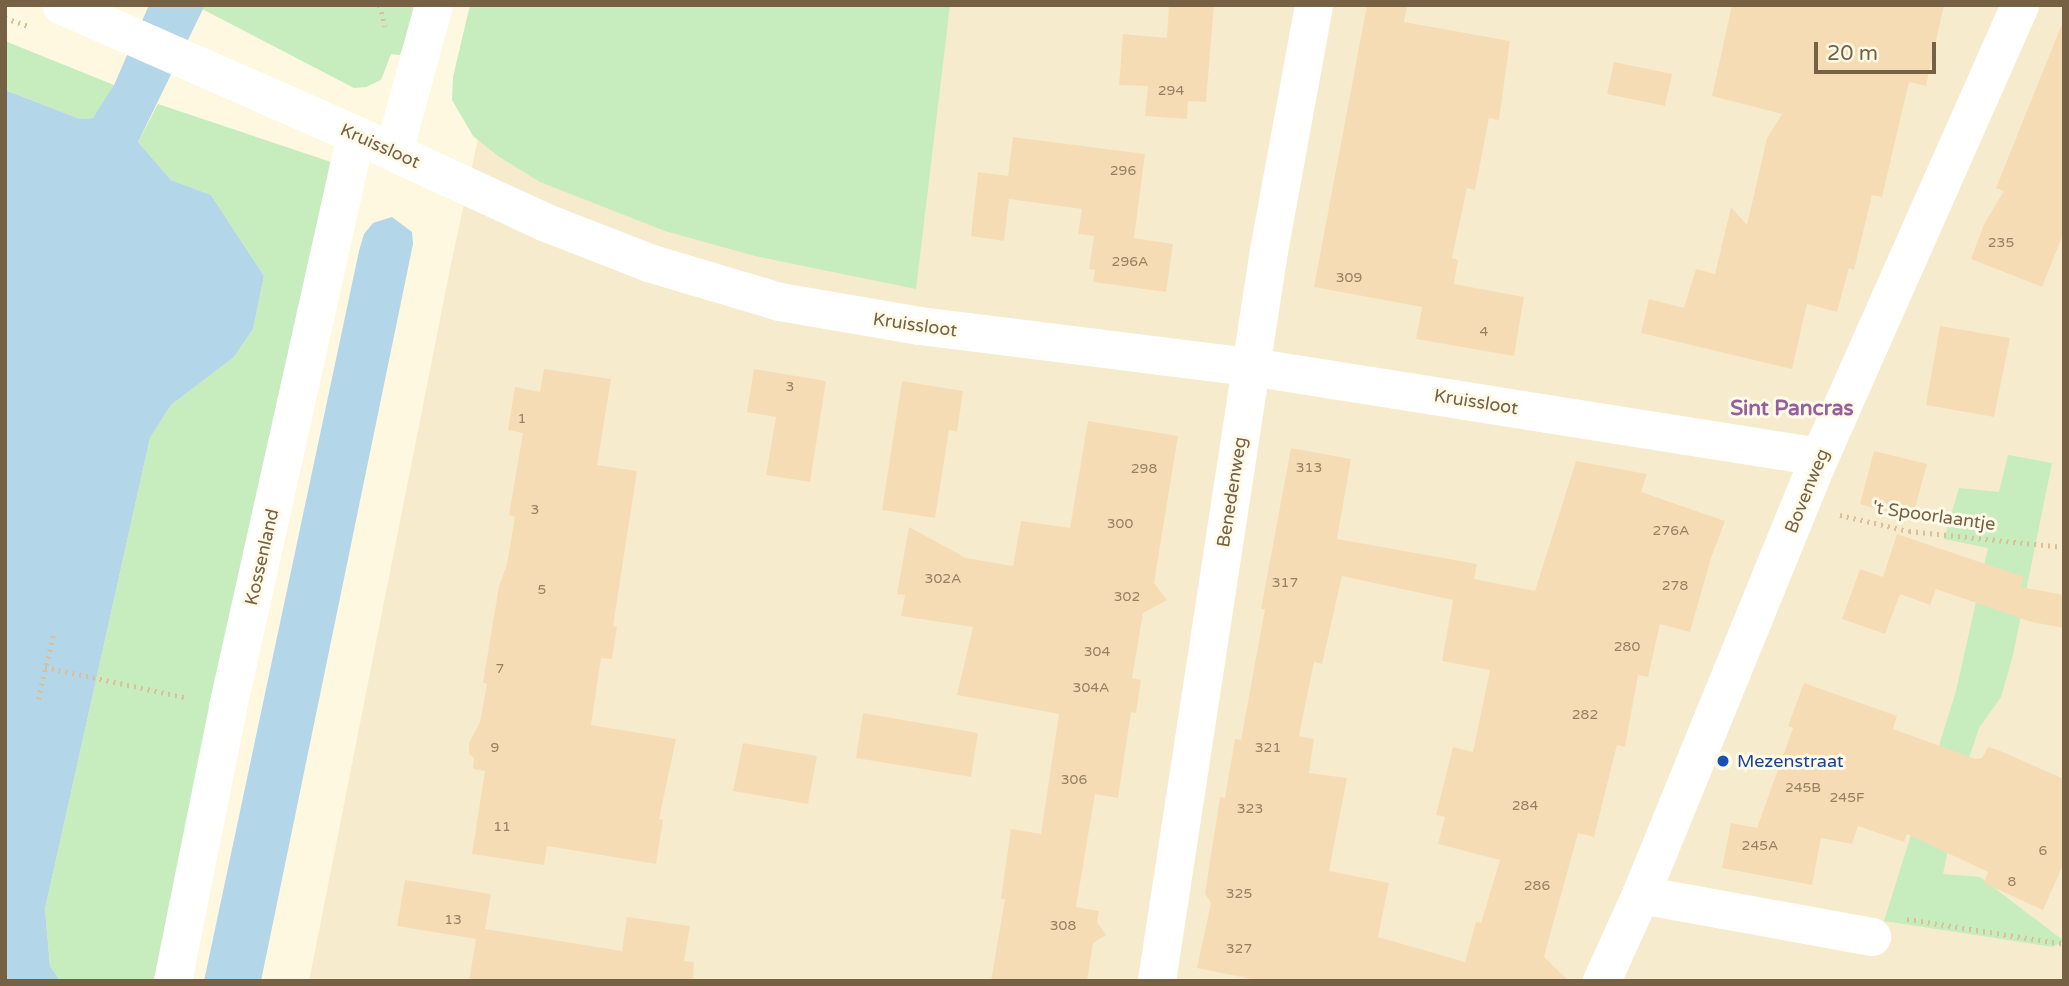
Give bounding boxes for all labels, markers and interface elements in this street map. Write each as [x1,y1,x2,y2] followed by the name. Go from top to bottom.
[1817,28,1940,72] scale bar
[1827,41,1878,66] text: 20 m
[1158,83,1184,99] house number: 294
[337,119,423,173] street label: Kruissloot
[1110,163,1136,179] house number: 296
[1988,235,2014,251] house number: 235
[1112,254,1148,270] house number: 296A
[1336,270,1362,286] house number: 309
[871,308,959,342] street label: Kruissloot
[1480,324,1488,340] house number: 4
[786,379,794,395] house number: 3
[1432,385,1520,419] street label: Kruissloot
[1730,396,1854,422] district label: Sint Pancras
[518,411,526,427] house number: 1
[1213,435,1251,549] street label: Benedenweg
[1780,446,1834,536] street label: Bovenweg
[1296,460,1322,476] house number: 313
[1131,461,1157,477] house number: 298
[1871,497,1997,535] street label: 't Spoorlaantje
[531,502,539,518] house number: 3
[240,507,284,607] street label: Kossenland
[1107,516,1133,532] house number: 300
[1653,523,1689,539] house number: 276A
[925,571,961,587] house number: 302A
[1272,575,1298,591] house number: 317
[1662,578,1688,594] house number: 278
[538,582,546,598] house number: 5
[1114,589,1140,605] house number: 302
[1614,639,1640,655] house number: 280
[1084,644,1110,660] house number: 304
[496,661,504,677] house number: 7
[1073,680,1109,696] house number: 304A
[1572,707,1598,723] house number: 282
[491,740,499,756] house number: 9
[1255,740,1281,756] house number: 321
[1737,750,1844,772] place label: Mezenstraat
[1715,753,1731,769] marker: Mezenstraat
[1061,772,1087,788] house number: 306
[1785,780,1821,796] house number: 245B
[1830,790,1864,806] house number: 245F
[1512,798,1538,814] house number: 284
[1237,801,1263,817] house number: 323
[493,819,511,835] house number: 11
[1742,838,1778,854] house number: 245A
[2039,843,2047,859] house number: 6
[2008,874,2016,890] house number: 8
[1524,878,1550,894] house number: 286
[1226,886,1252,902] house number: 325
[444,912,462,928] house number: 13
[1050,918,1076,934] house number: 308
[1226,941,1252,957] house number: 327

